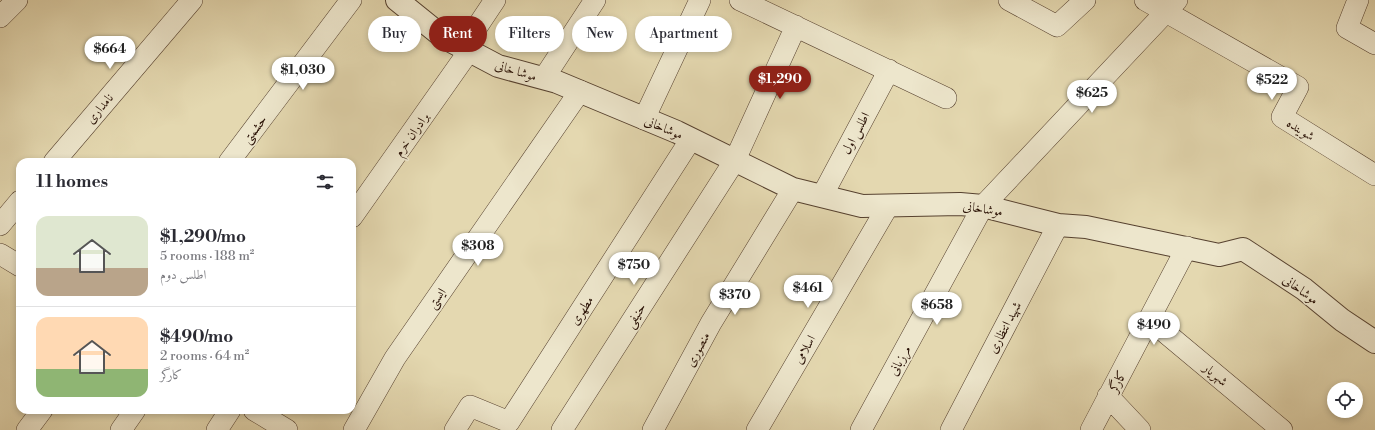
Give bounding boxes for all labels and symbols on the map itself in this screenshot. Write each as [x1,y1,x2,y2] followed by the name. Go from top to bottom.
[86,36,134,70] pin: $664
[270,57,336,91] pin: $1,030
[493,57,539,85] street label: موشا خانی
[747,66,813,100] pin: $1,290
[1248,67,1296,101] pin: $522
[1068,80,1116,114] pin: $625
[83,90,117,127] street label: نامداری
[391,109,436,161] street label: برادران خرم
[838,110,875,158] street label: اطلس اول
[239,112,271,148] street label: حشمتی
[642,113,685,143] street label: موشاخانی
[1284,115,1317,145] street label: شوینده
[962,198,1004,220] street label: موشاخانی
[454,233,502,267] pin: $308
[610,252,658,286] pin: $750
[1279,271,1321,308] street label: موشاخانی
[784,275,832,309] pin: $461
[711,282,759,316] pin: $370
[424,285,450,313] street label: ایستی
[913,292,961,326] pin: $658
[567,293,597,328] street label: مطهری
[985,299,1025,356] street label: شهید انتظاری
[622,300,651,332] street label: حنیفی
[1130,312,1178,346] pin: $490
[682,329,714,370] street label: منصوری
[790,332,819,367] street label: اسلامی
[885,343,915,379] street label: مرزبانی
[1198,359,1231,390] street label: شهریار
[1104,367,1130,397] street label: کارگر

